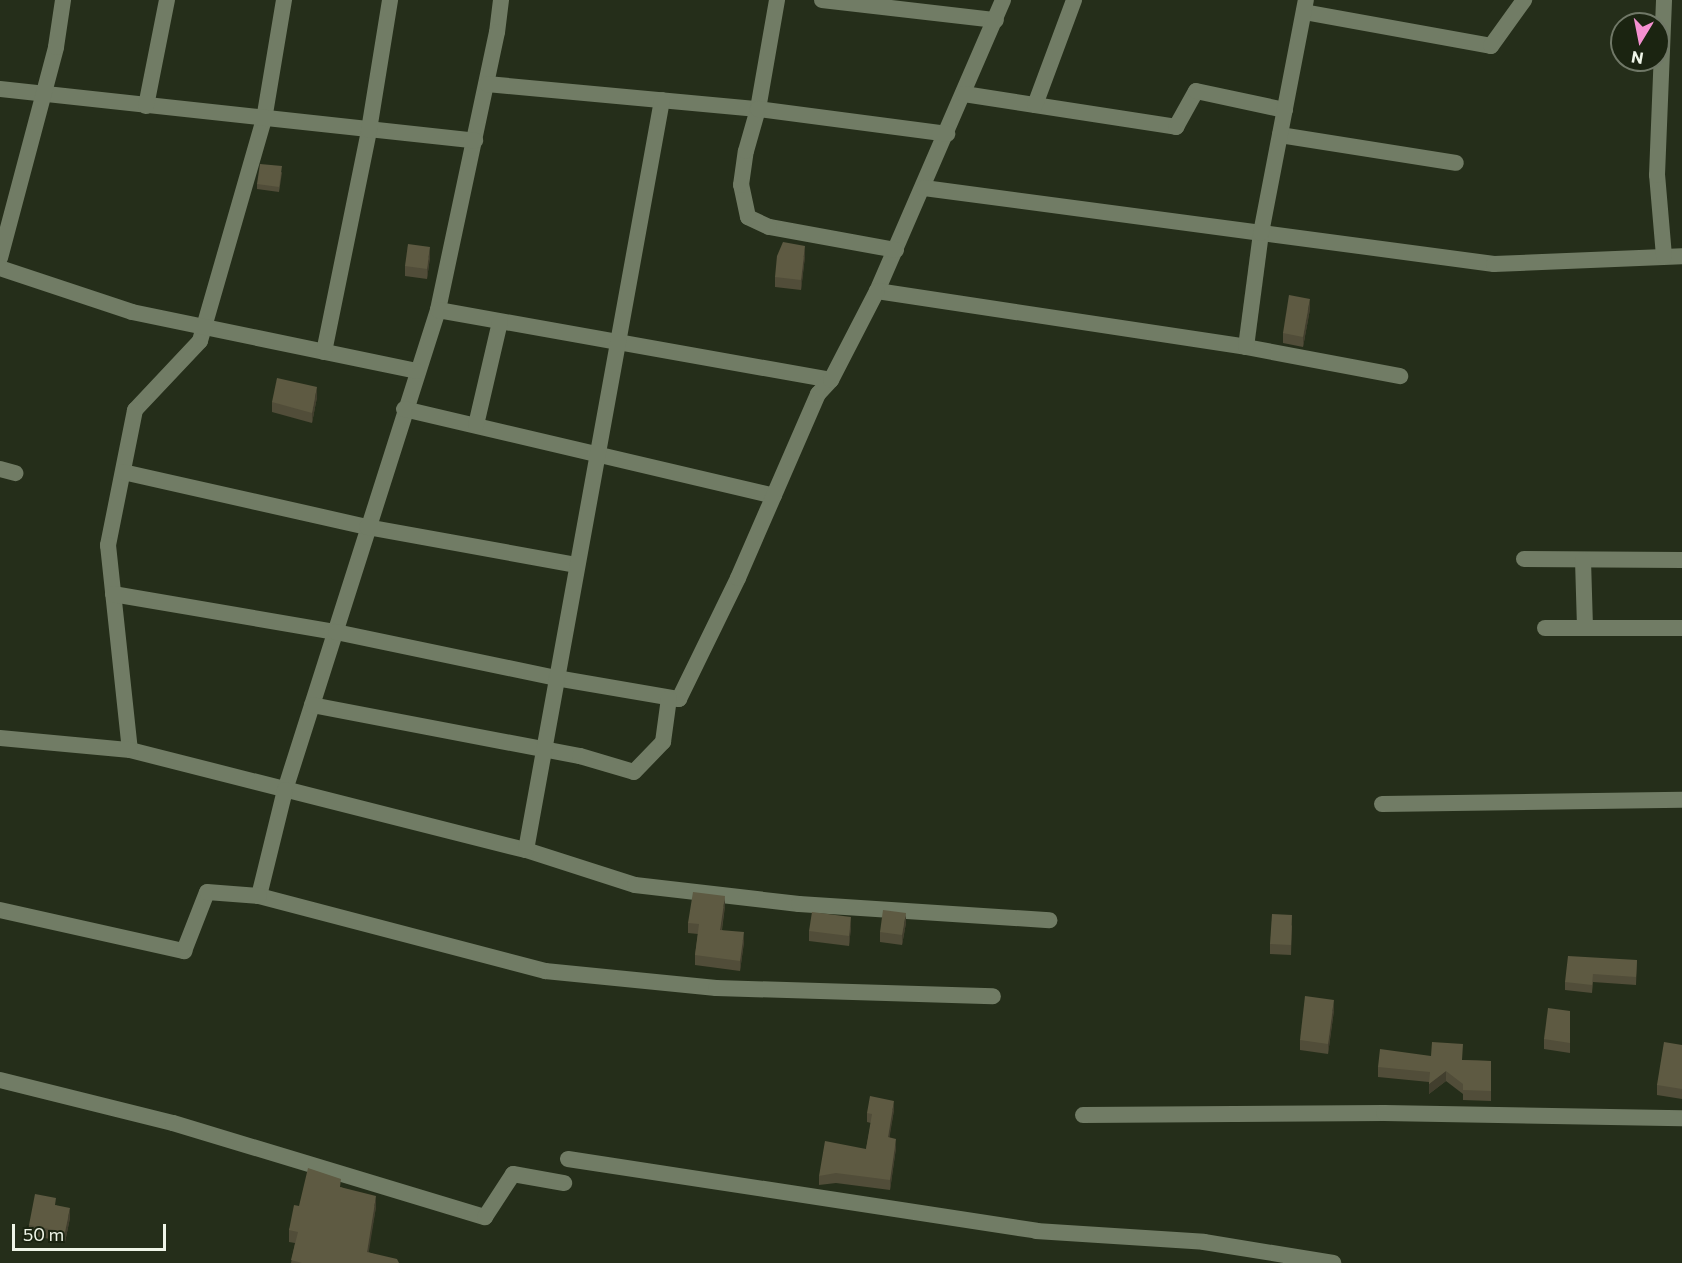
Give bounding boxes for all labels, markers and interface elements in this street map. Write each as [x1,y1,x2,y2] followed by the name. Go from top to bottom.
[1610,12,1670,72] north arrow
[1630,48,1645,69] text: N
[15,1212,170,1250] scale bar
[23,1223,64,1245] text: 50 m

